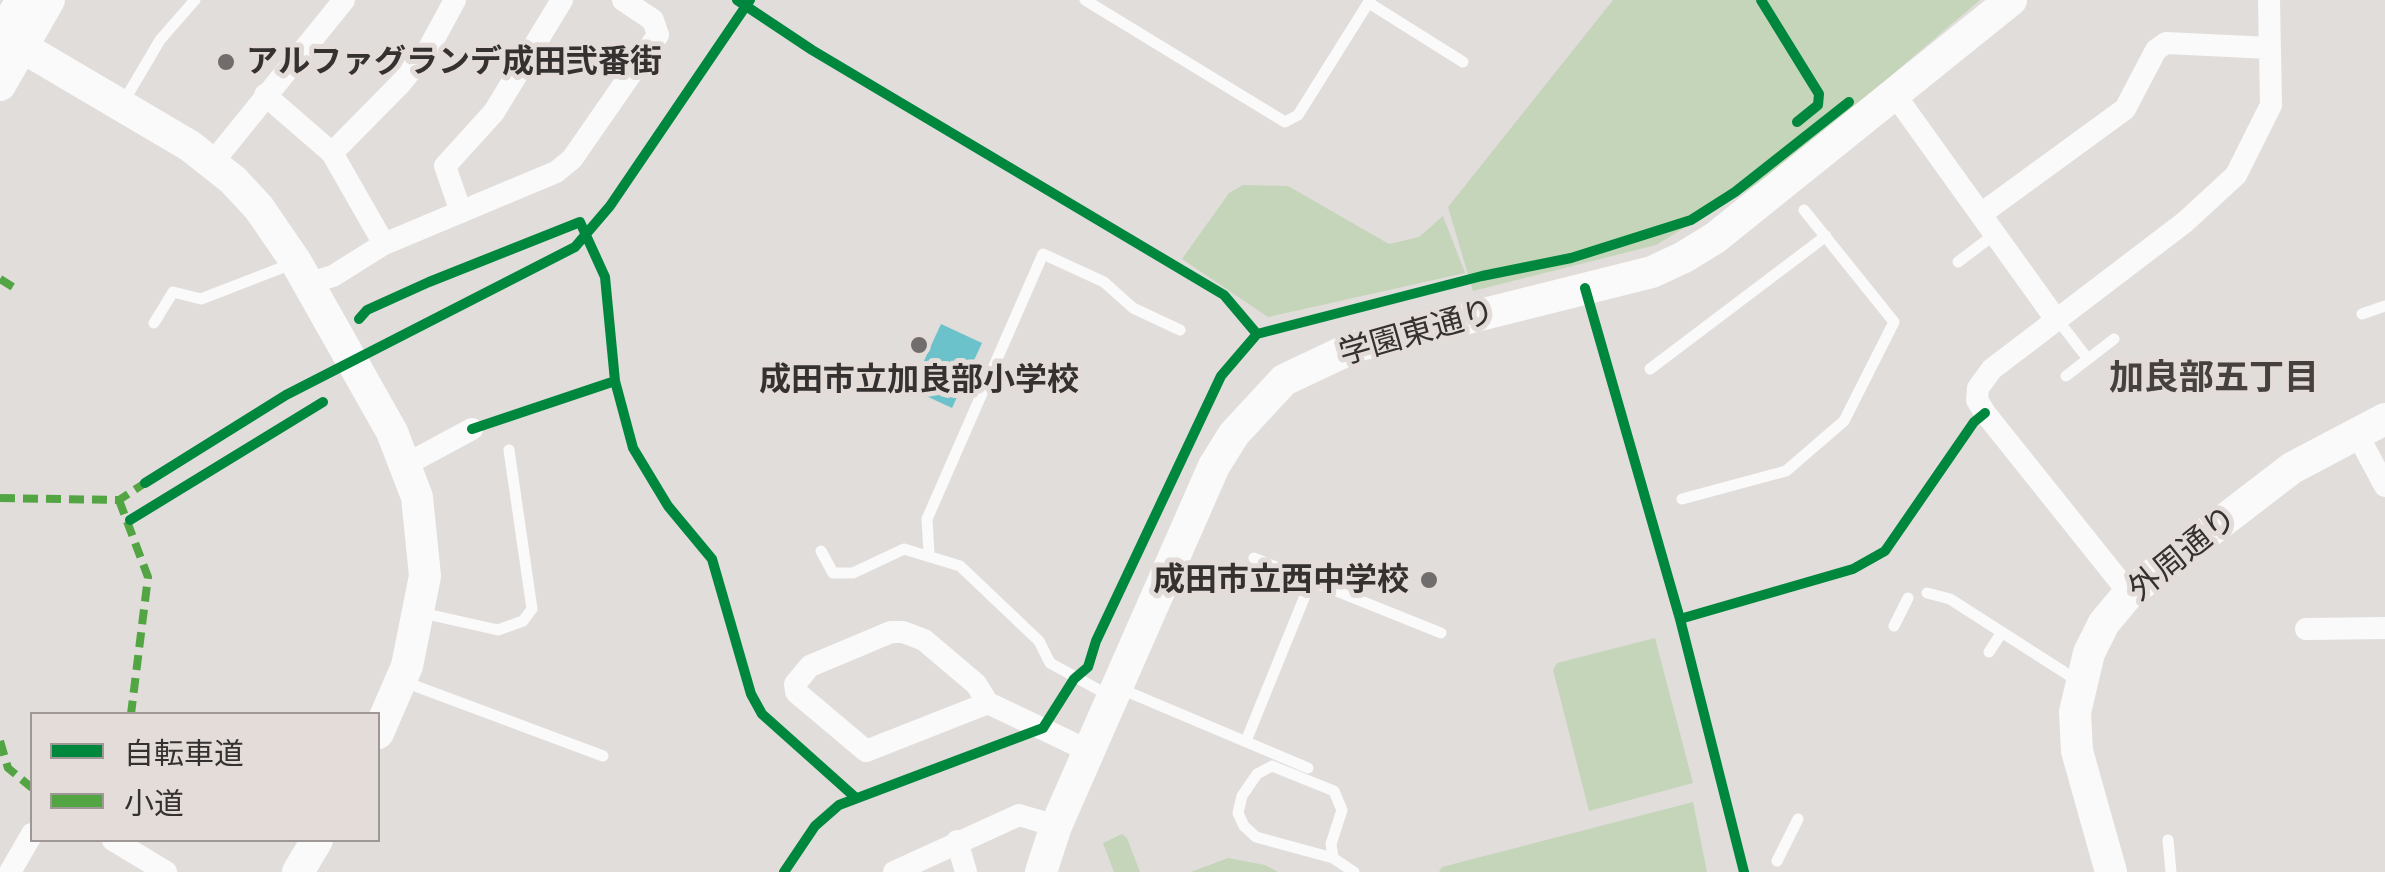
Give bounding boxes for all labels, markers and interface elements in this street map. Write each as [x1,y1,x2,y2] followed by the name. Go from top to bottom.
[246,43,662,81] place label: アルファグランデ成田弐番街
[215,51,237,73] marker: アルファグランデ成田弐番街
[1335,292,1499,374] street label: 学園東通り
[908,334,930,356] marker: 成田市立加良部小学校
[2109,357,2319,399] district label: 加良部五丁目
[759,361,1079,399] place label: 成田市立加良部小学校
[2121,499,2245,609] street label: 外周通り
[1153,561,1409,599] place label: 成田市立西中学校
[1418,569,1440,591] marker: 成田市立西中学校
[30,712,380,842] legend
[124,734,244,772] text: 自転車道
[124,784,184,822] text: 小道

